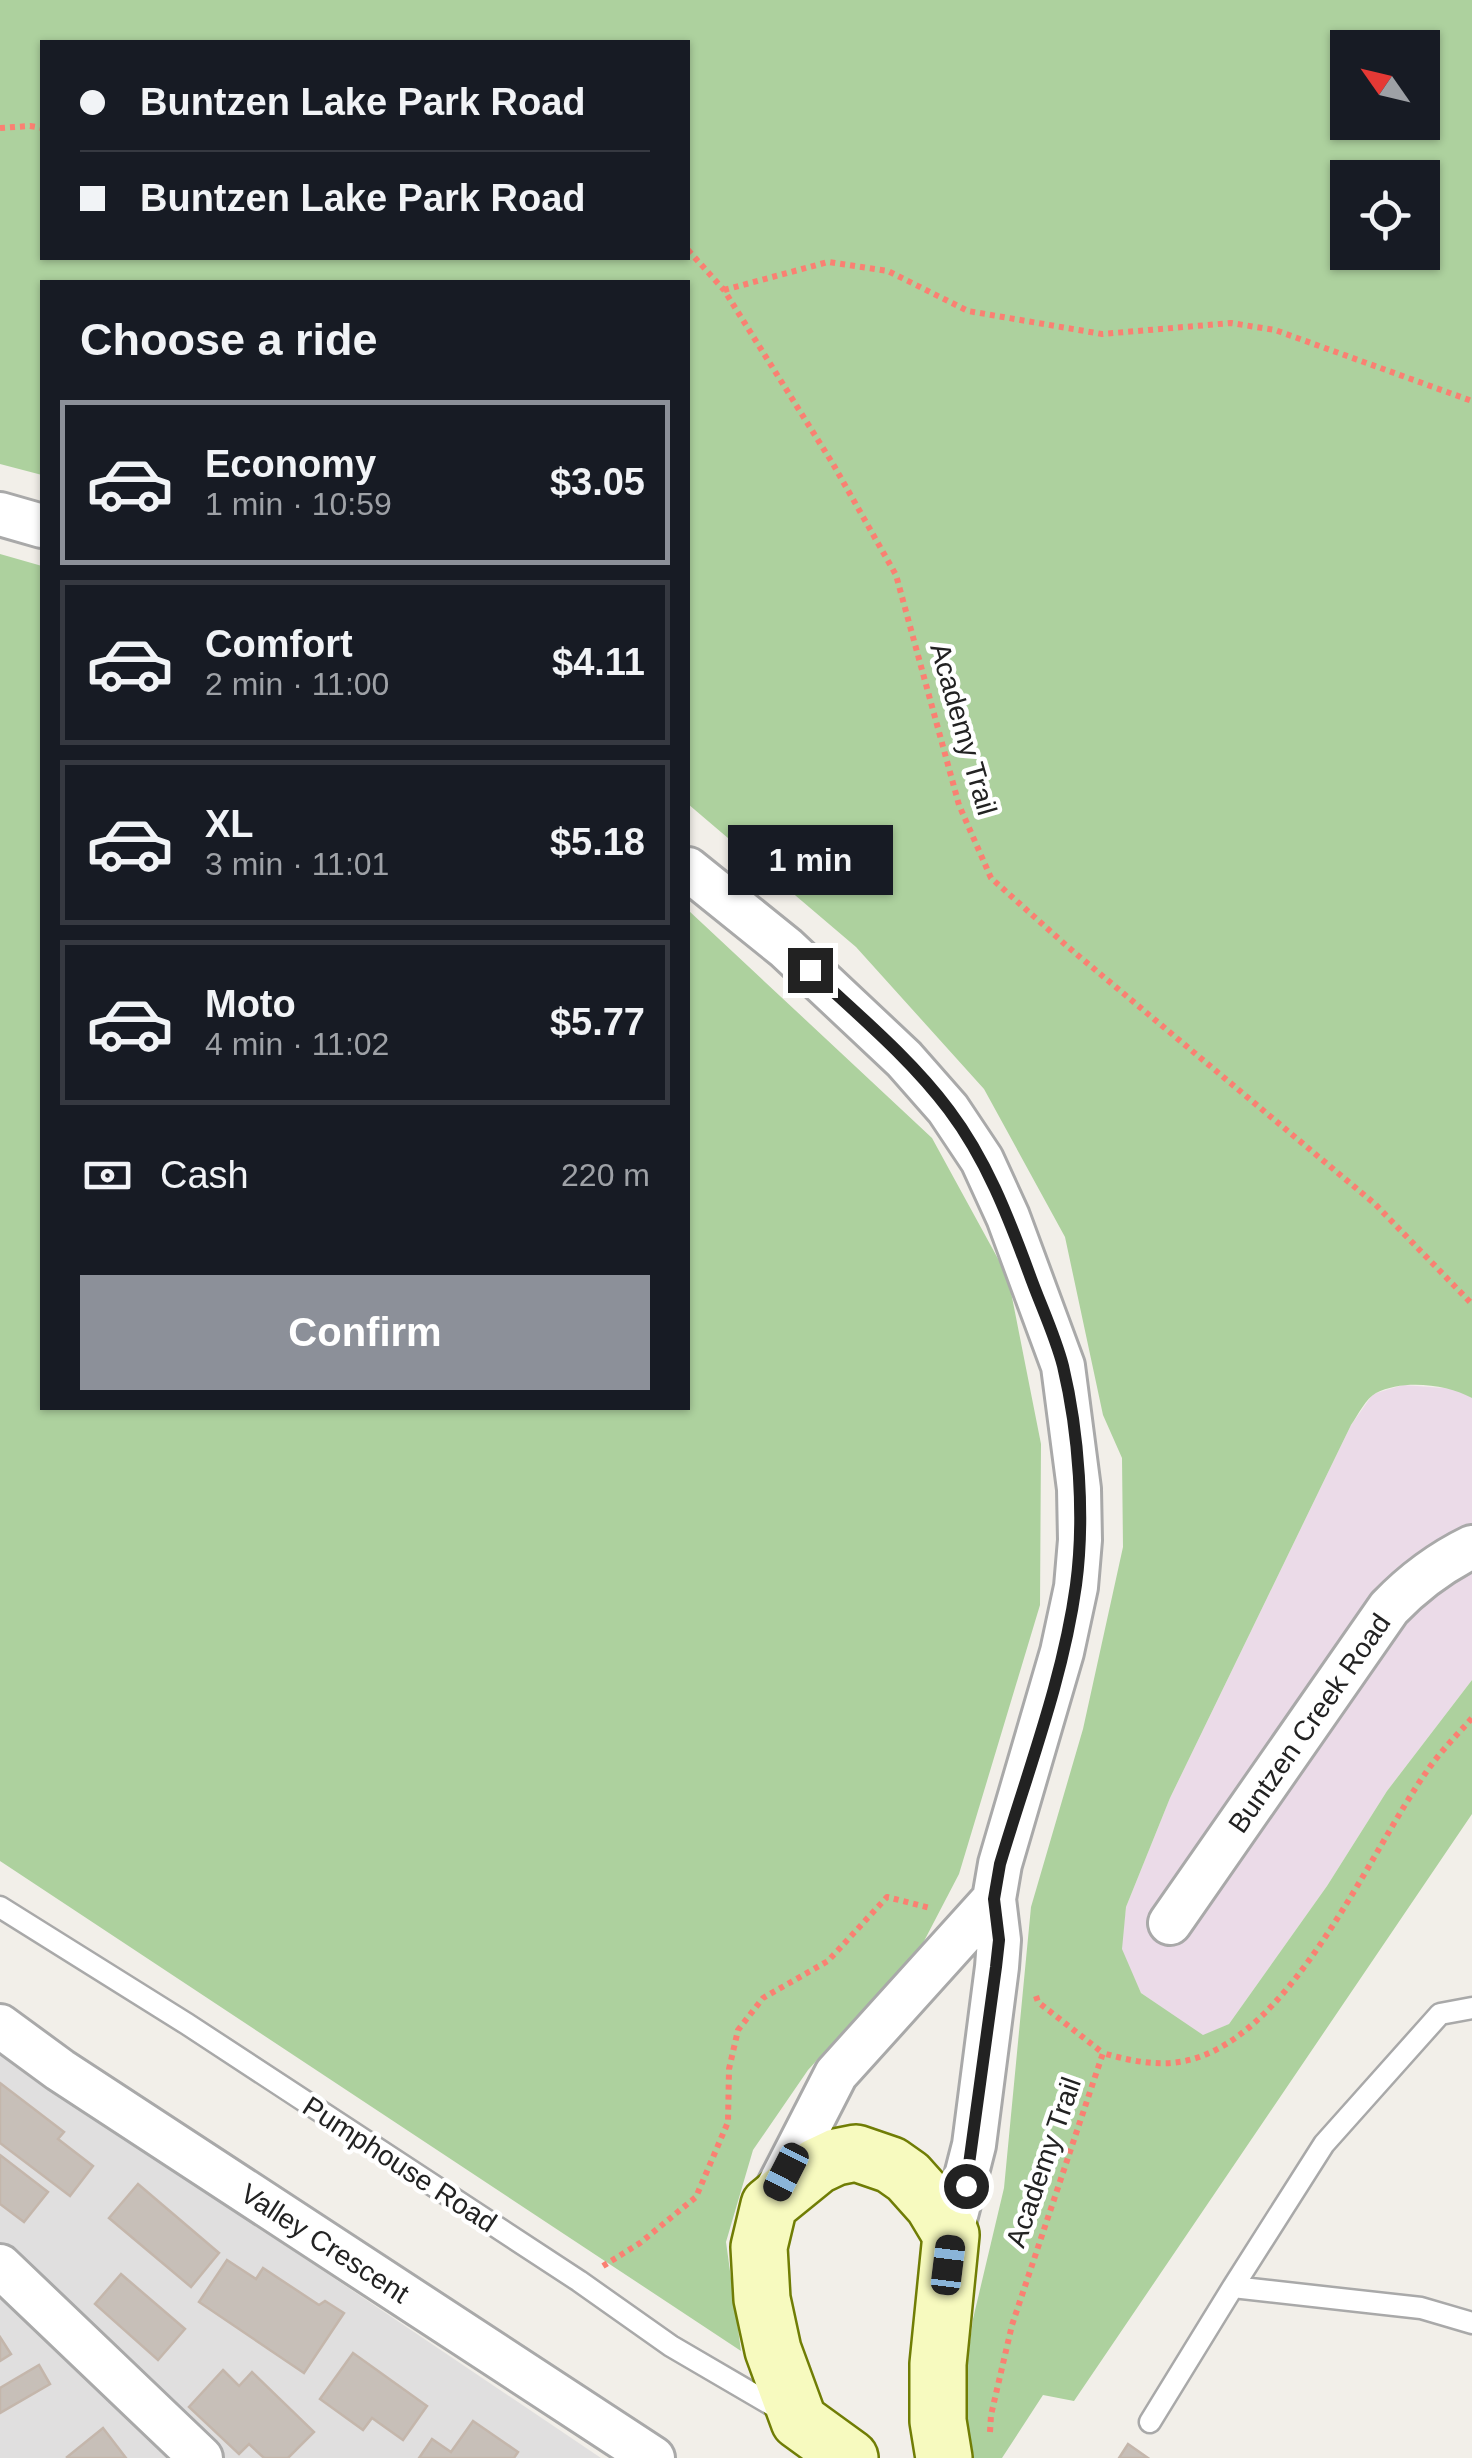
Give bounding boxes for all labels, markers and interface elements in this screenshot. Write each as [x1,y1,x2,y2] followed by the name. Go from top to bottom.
[1330,30,1440,140] north arrow
[1330,30,1440,270] map controls
[140,81,586,123] text: Buntzen Lake Park Road
[1330,160,1440,270] button: locate
[140,177,586,219] text: Buntzen Lake Park Road
[80,314,378,365] text: Choose a ride
[85,438,175,528] icon: car
[205,443,376,485] text: Economy
[550,461,645,503] text: $3.05
[205,486,392,522] text: 1 min · 10:59
[85,618,175,708] icon: car
[205,623,353,665] text: Comfort
[924,640,1003,819] street label: Academy Trail
[552,641,645,683] text: $4.11
[205,666,389,702] text: 2 min · 11:00
[85,798,175,888] icon: car
[205,803,254,845] text: XL
[550,821,645,863] text: $5.18
[728,825,892,895] callout: 1 min
[769,842,852,878] text: 1 min
[205,846,389,882] text: 3 min · 11:01
[788,948,833,993] route end
[85,978,175,1068] icon: car
[205,983,296,1025] text: Moto
[550,1001,645,1043] text: $5.77
[205,1026,389,1062] text: 4 min · 11:02
[80,1148,135,1203] icon: cash
[160,1154,249,1196] text: Cash
[561,1157,650,1193] text: 220 m
[80,1275,650,1390] button: Confirm
[1222,1608,1397,1839] street label: Buntzen Creek Road
[1000,2073,1087,2251] street label: Academy Trail
[297,2090,502,2238] street label: Pumphouse Road
[759,2138,813,2206] car
[944,2164,989,2209] route start
[235,2178,415,2309] street label: Valley Crescent
[929,2233,967,2297] car

